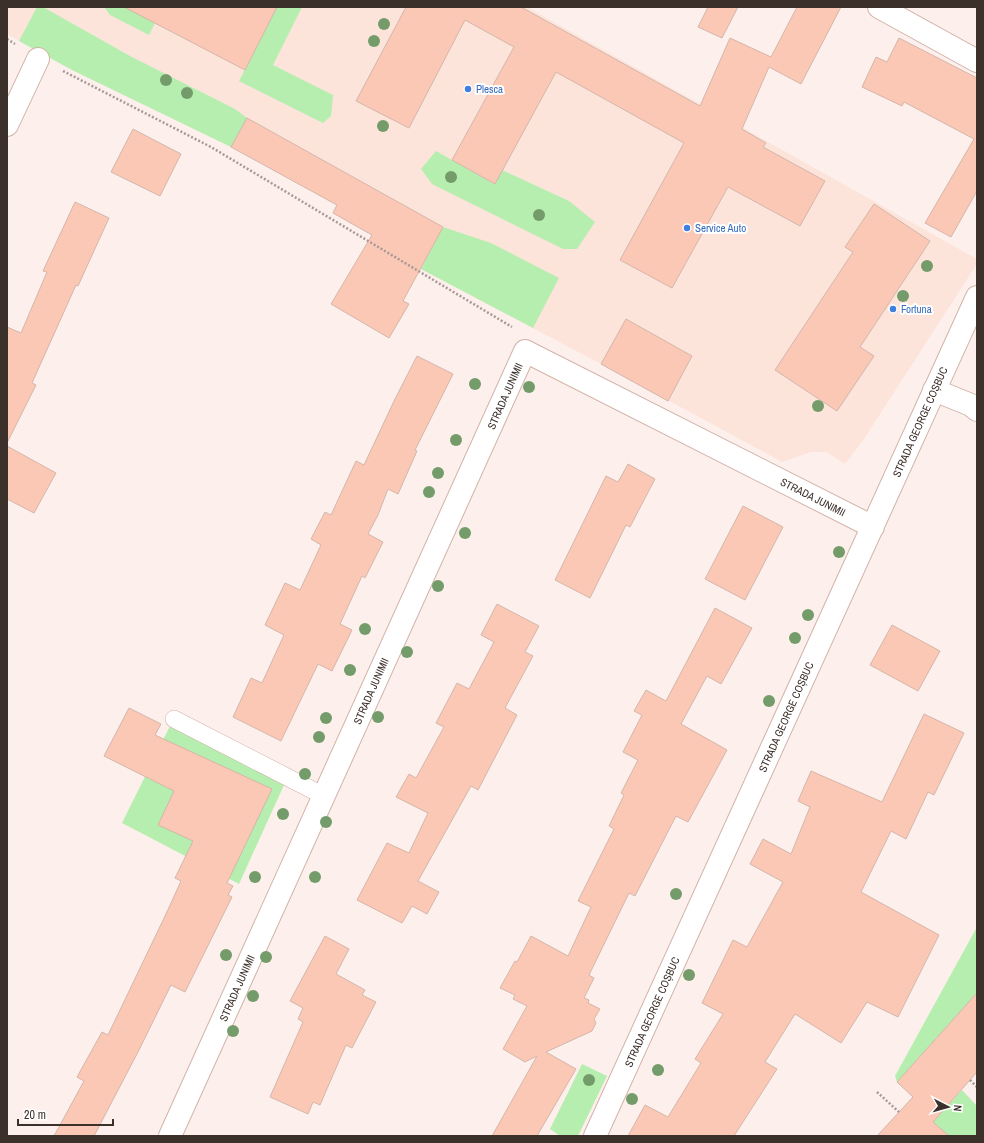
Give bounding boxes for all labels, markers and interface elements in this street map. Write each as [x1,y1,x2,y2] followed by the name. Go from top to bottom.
[476,82,503,96] place label: Plesca
[463,84,473,94] marker: Plesca
[695,221,746,235] place label: Service Auto
[682,223,692,233] marker: Service Auto
[901,302,932,316] place label: Fortuna
[888,304,898,314] marker: Fortuna
[484,361,526,431] street label: STRADA JUNIMII
[889,364,951,479] street label: STRADA GEORGE COȘBUC
[778,475,848,519] street label: STRADA JUNIMII
[350,656,392,726] street label: STRADA JUNIMII
[755,659,817,774] street label: STRADA GEORGE COȘBUC
[216,953,258,1023] street label: STRADA JUNIMII
[621,954,683,1069] street label: STRADA GEORGE COȘBUC
[928,1087,968,1127] north arrow
[18,1101,113,1127] scale bar
[951,1104,965,1112] text: N
[24,1107,46,1123] text: 20 m

